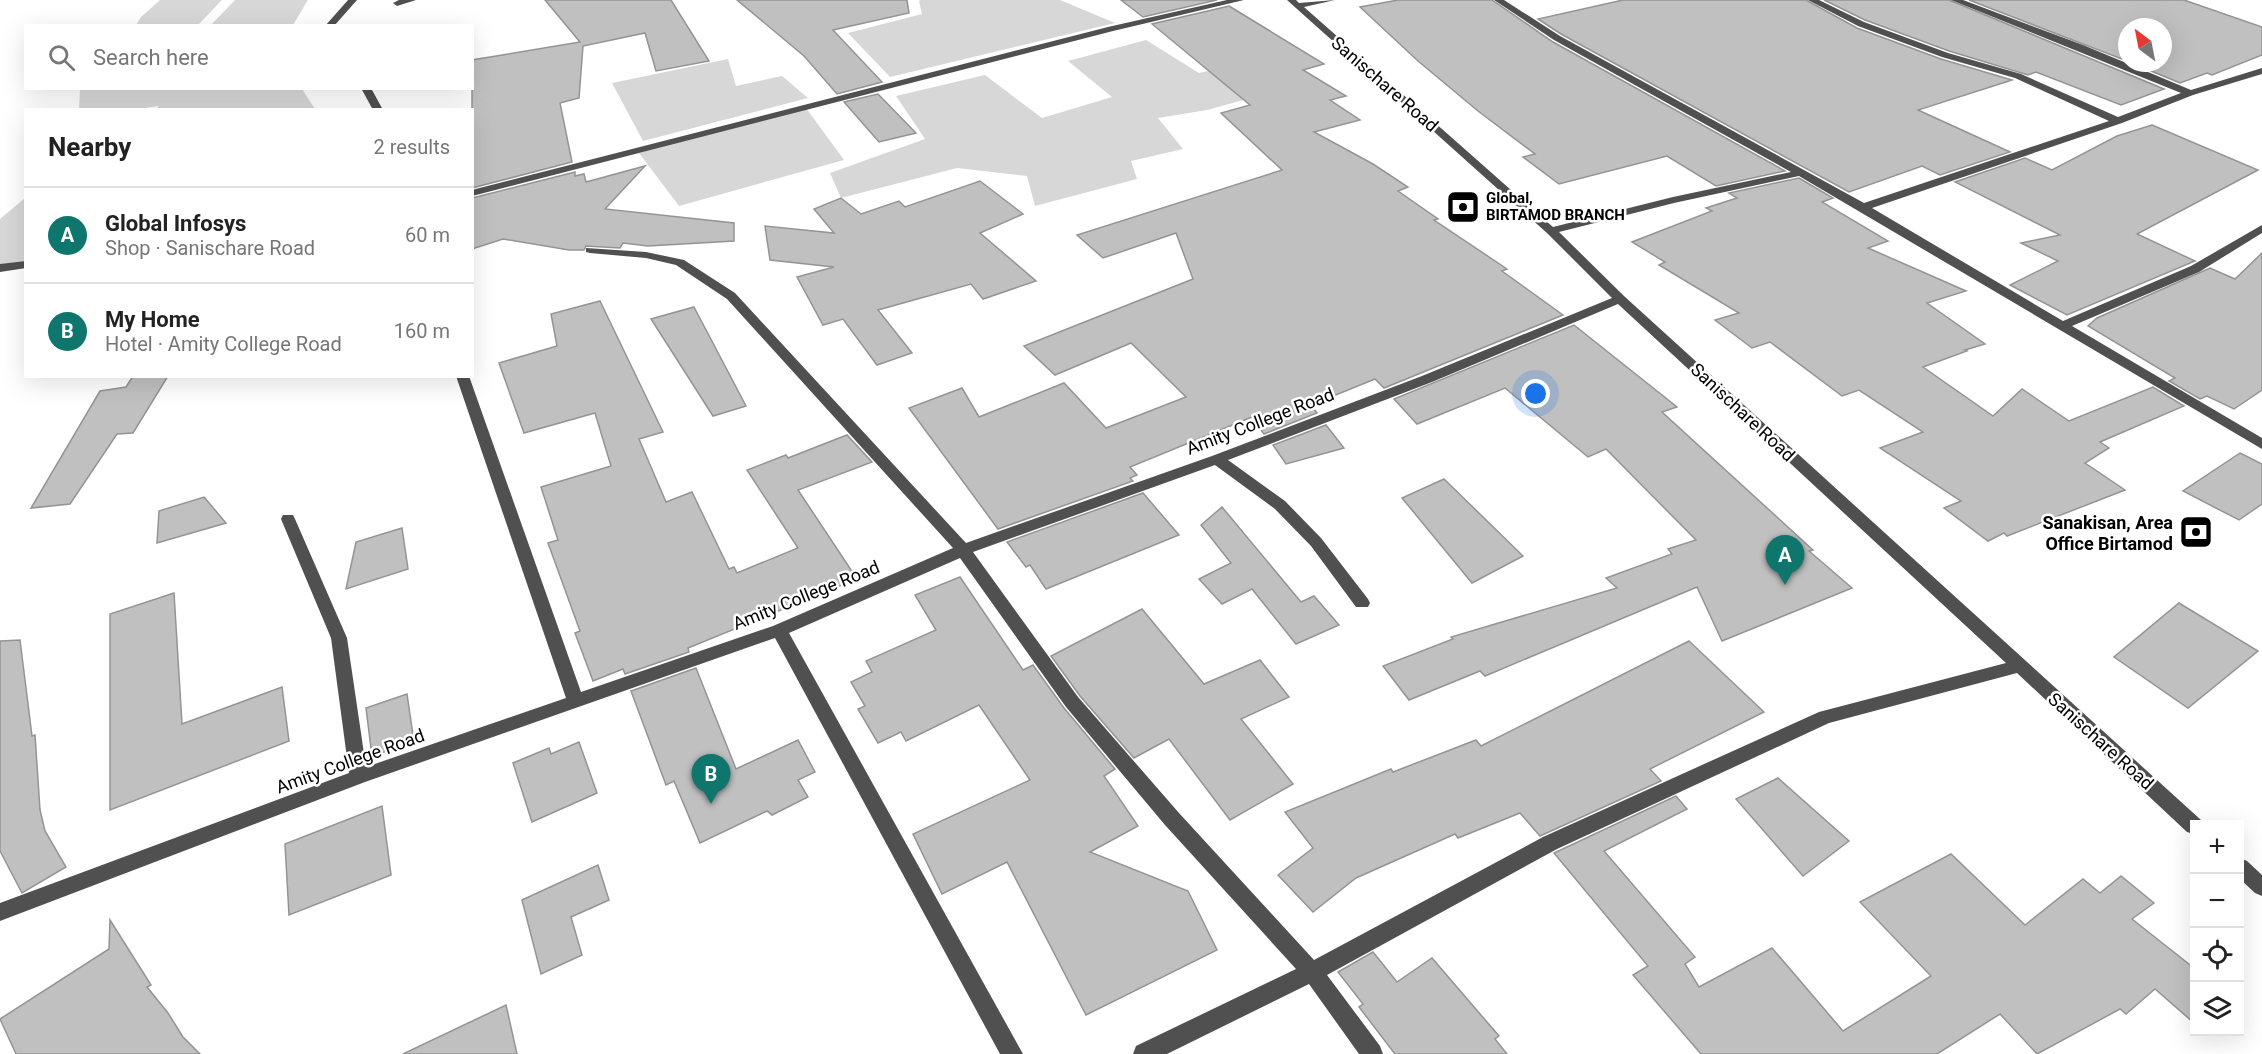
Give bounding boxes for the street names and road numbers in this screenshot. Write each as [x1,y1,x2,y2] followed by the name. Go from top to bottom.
[1327,32,1443,136] street label: Sanischare Road
[1687,358,1799,466] street label: Sanischare Road
[1183,383,1337,459] street label: Amity College Road
[730,556,882,634] street label: Amity College Road
[2044,688,2158,794] street label: Sanischare Road
[273,724,427,798] street label: Amity College Road

